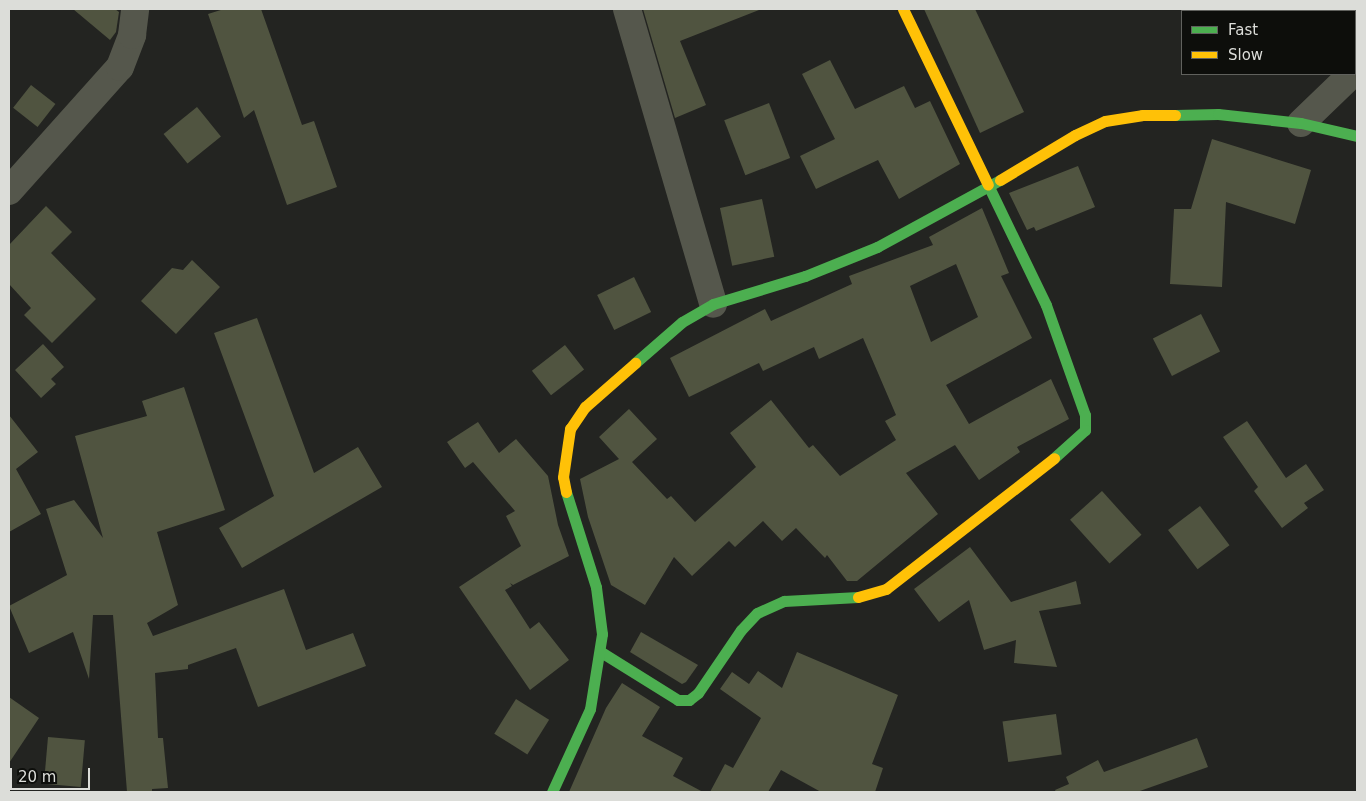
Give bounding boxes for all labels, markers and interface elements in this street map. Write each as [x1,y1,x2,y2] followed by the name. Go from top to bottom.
[1181,10,1356,75] legend
[1228,21,1258,39] text: Fast
[1228,46,1263,64] text: Slow
[12,758,92,790] scale bar
[18,768,56,786] text: 20 m

